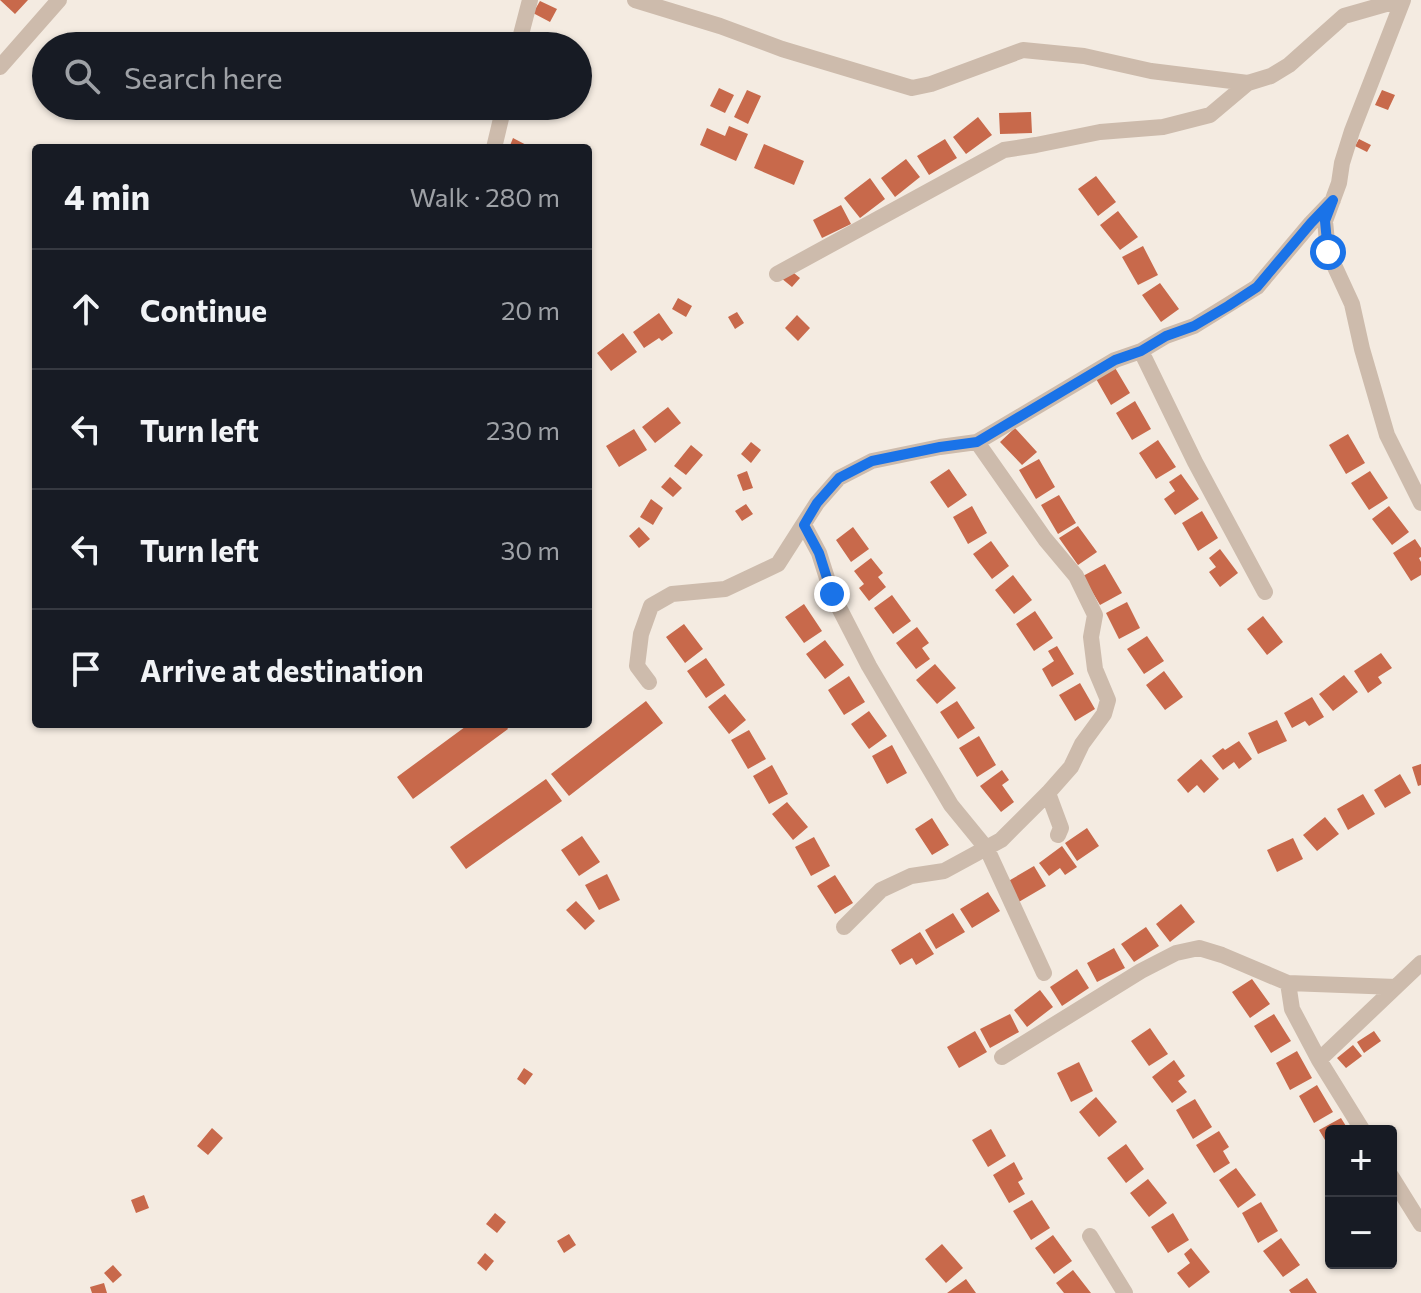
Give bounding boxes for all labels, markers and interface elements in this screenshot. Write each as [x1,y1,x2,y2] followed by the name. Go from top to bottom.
[32,32,592,120] search box
[60,54,104,98] icon: search
[124,58,283,95] text: Search here
[64,175,150,217] text: 4 min
[410,181,560,212] text: Walk · 280 m
[1310,234,1346,270] route start
[64,287,108,331] icon: ahead
[140,291,267,328] text: Continue
[501,294,560,325] text: 20 m
[64,407,108,451] icon: left
[140,411,259,448] text: Turn left
[486,414,560,445] text: 230 m
[64,527,108,571] icon: left
[140,531,259,568] text: Turn left
[501,534,560,565] text: 30 m
[814,576,850,612] route end
[64,647,108,691] icon: arrive
[140,651,424,688] text: Arrive at destination
[1325,1125,1397,1269] map controls
[1325,1125,1397,1197] button: +
[1325,1197,1397,1269] button: −

